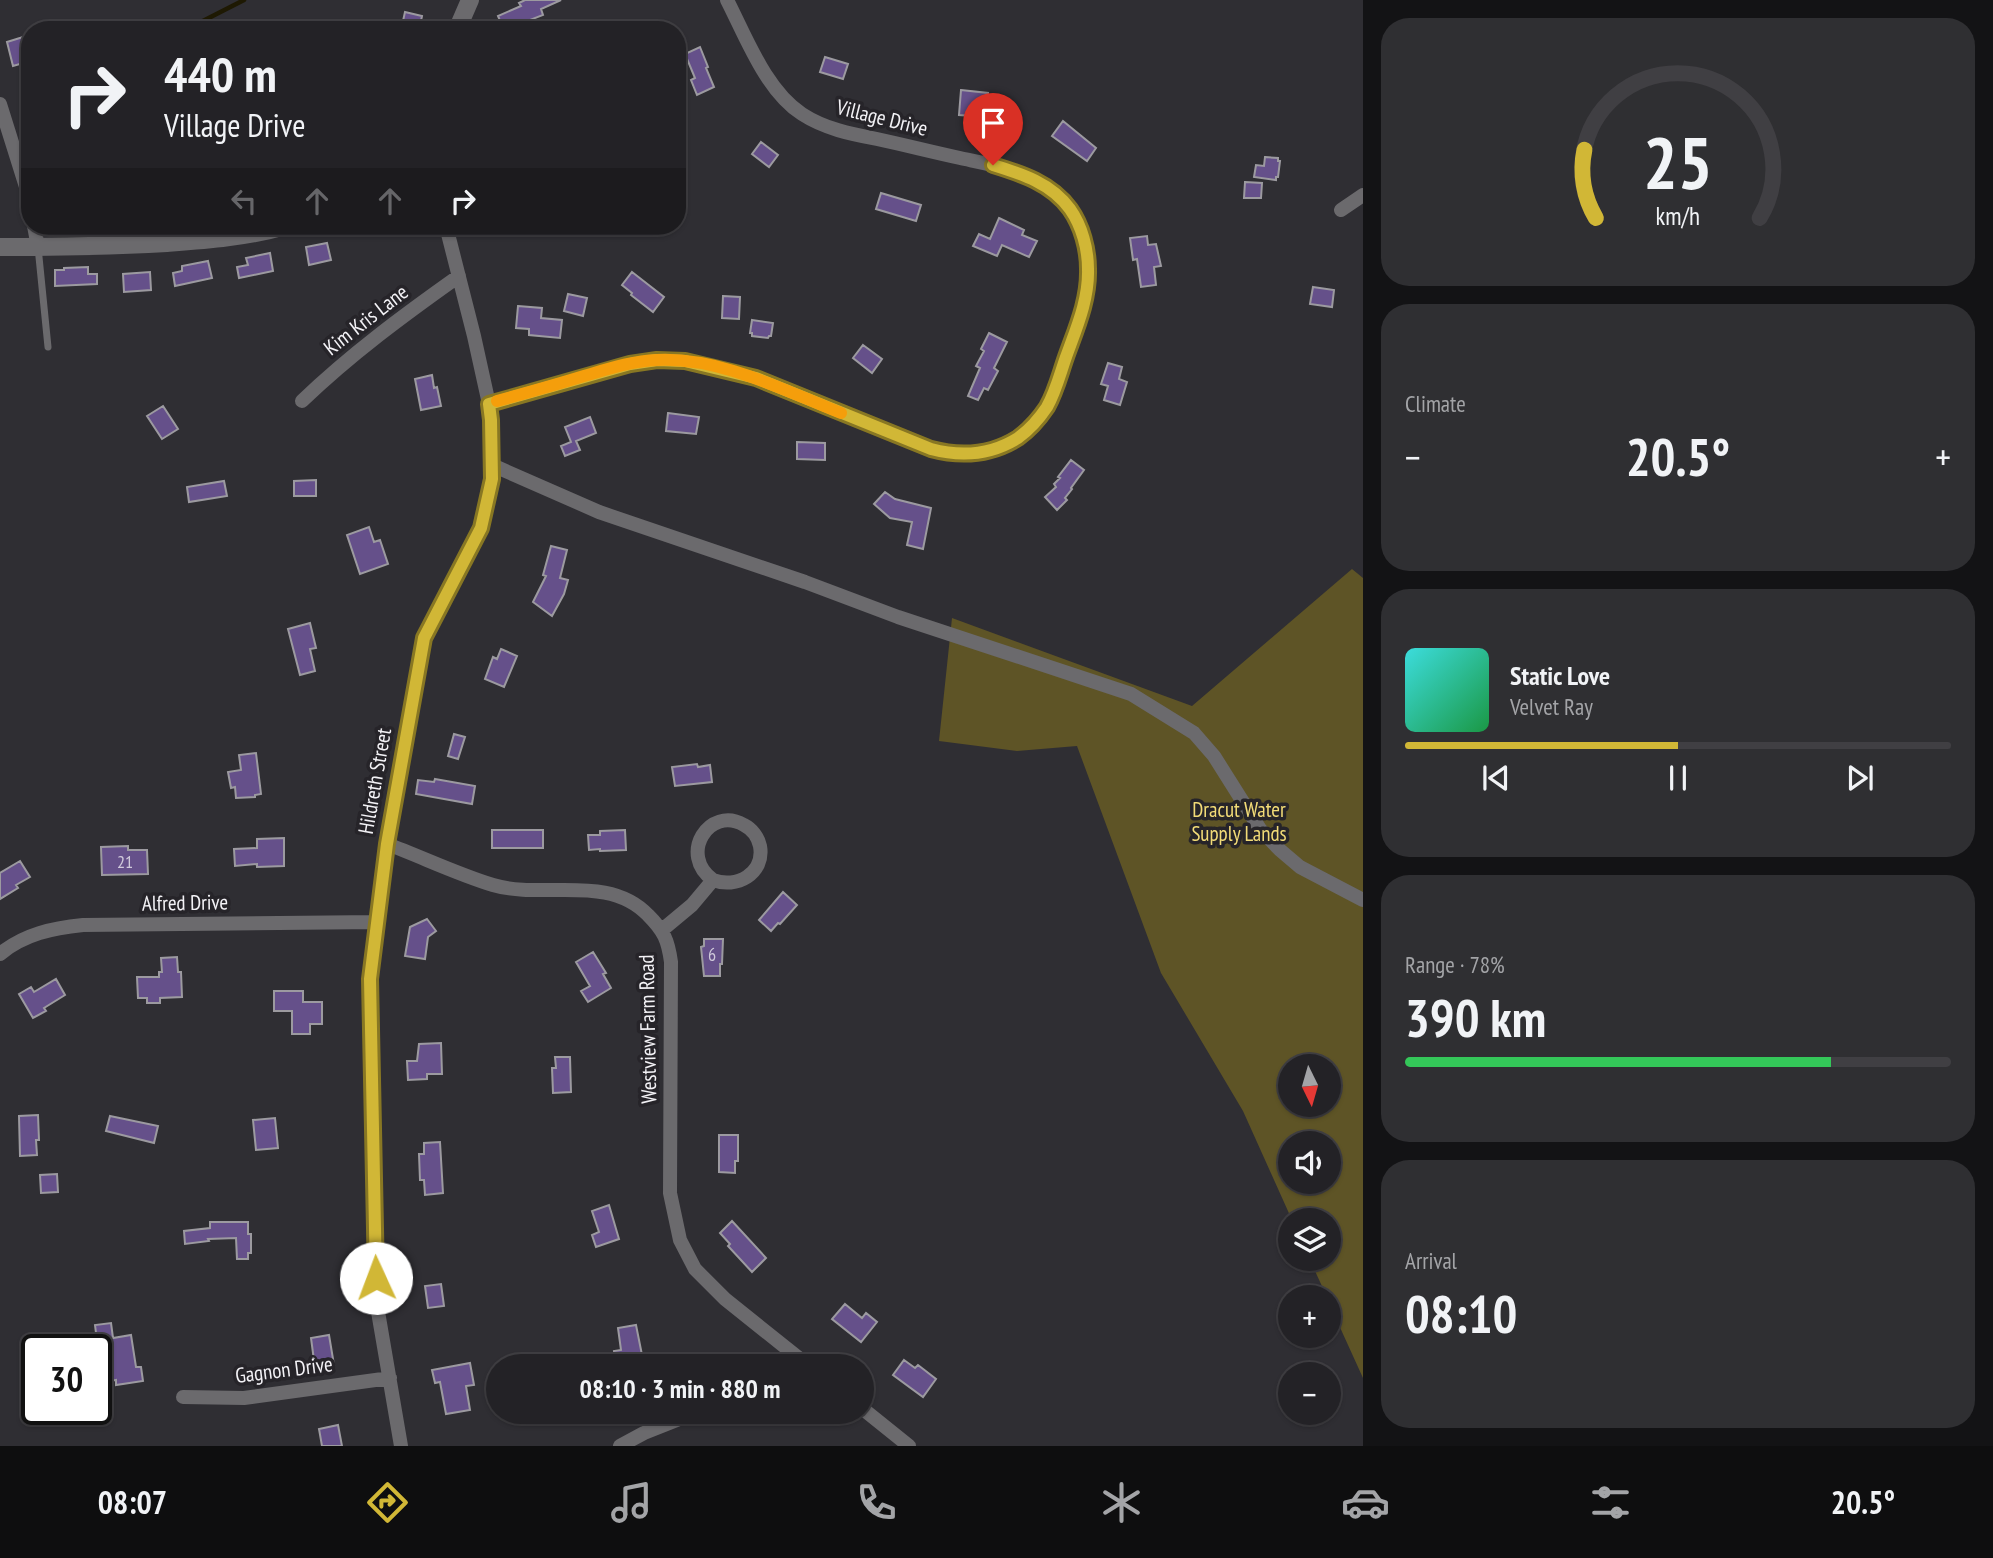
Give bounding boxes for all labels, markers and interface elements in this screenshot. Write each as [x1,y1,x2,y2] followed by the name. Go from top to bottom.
[164,42,277,106] text: 440 m
[49,49,140,140] icon: right
[833,93,930,142] street label: Village Drive
[963,93,1023,165] pin
[164,104,305,146] text: Village Drive
[974,104,1012,142] icon: arrive
[1643,114,1713,208] text: 25
[225,182,263,220] icon: left
[298,182,336,220] icon: ahead
[371,182,409,220] icon: ahead
[444,182,482,220] icon: right
[1656,200,1700,232] text: km/h
[318,278,413,361] street label: Kim Kris Lane
[1405,389,1466,418] text: Climate
[1626,423,1730,490] text: 20.5°
[1405,432,1421,481] text: −
[1935,432,1951,481] text: +
[1510,659,1610,692] text: Static Love
[1510,692,1593,721] text: Velvet Ray
[352,726,397,836] street label: Hildreth Street
[1477,759,1515,797] icon: previous
[1659,759,1697,797] icon: pause
[1841,759,1879,797] icon: next
[1191,796,1287,847] park label: Dracut Water Supply Lands
[117,850,133,873] house number: 21
[142,888,228,917] street label: Alfred Drive
[708,943,716,966] house number: 6
[1405,950,1505,979] text: Range · 78%
[633,954,662,1104] street label: Westview Farm Road
[1405,984,1546,1051] text: 390 km
[1278,1054,1340,1116] north arrow
[1278,1054,1341,1425] map controls
[1278,1131,1341,1194] button: sound
[1278,1208,1341,1271] button: layers
[339,1241,413,1315] position arrow
[1405,1246,1457,1275] text: Arrival
[1405,1280,1517,1347] text: 08:10
[1278,1285,1341,1348] button: +
[21,1334,112,1425] speed limit sign: 30
[234,1350,334,1389] street label: Gagnon Drive
[1278,1362,1341,1425] button: −
[580,1372,780,1405] text: 08:10 · 3 min · 880 m
[363,1478,412,1527] icon: directions
[607,1478,656,1527] icon: music
[852,1478,901,1527] icon: phone
[1097,1478,1146,1527] icon: climate
[1341,1478,1390,1527] icon: car
[1586,1478,1635,1527] icon: filters
[98,1481,167,1523] text: 08:07
[1831,1481,1895,1523] text: 20.5°

